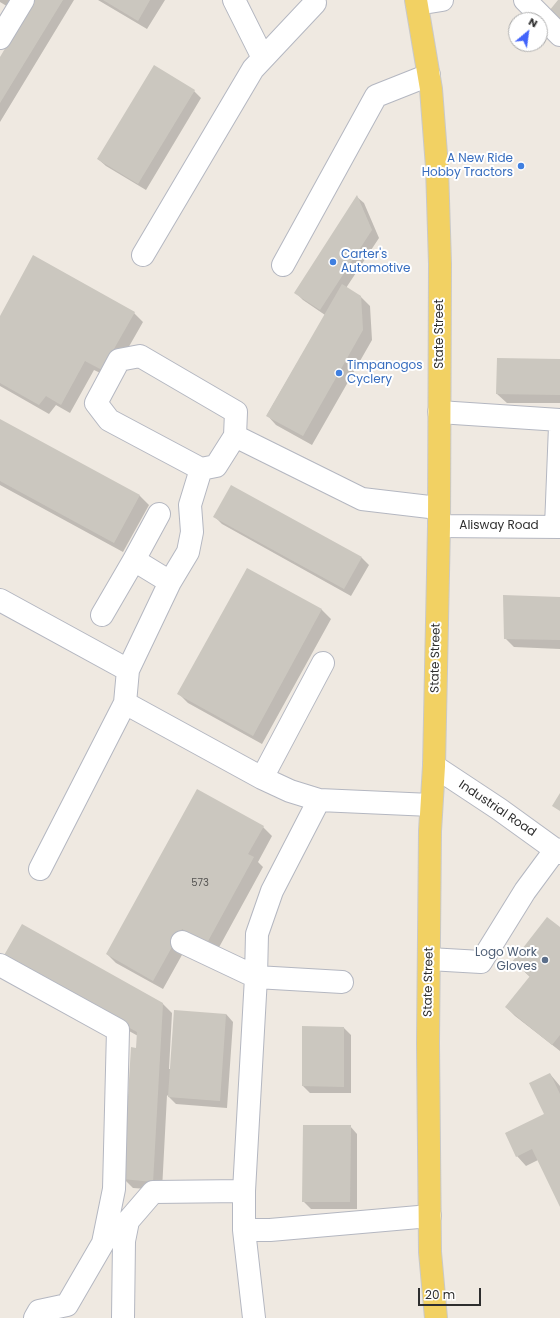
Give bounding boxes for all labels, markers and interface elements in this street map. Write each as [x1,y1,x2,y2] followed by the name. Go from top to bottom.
[508,12,548,52] north arrow
[526,13,541,31] text: N
[422,152,513,180] place label: A New Ride Hobby Tractors
[516,161,526,171] marker: A New Ride Hobby Tractors
[341,248,410,276] place label: Carter's Automotive
[328,257,338,267] marker: Carter's Automotive
[433,299,447,369] street label: State Street
[347,359,422,387] place label: Timpanogos Cyclery
[334,368,344,378] marker: Timpanogos Cyclery
[459,519,539,533] street label: Alisway Road
[428,623,444,693] street label: State Street
[456,778,538,840] street label: Industrial Road
[191,877,209,889] house number: 573
[475,946,537,974] place label: Logo Work Gloves
[421,947,437,1017] street label: State Street
[540,955,550,965] marker: Logo Work Gloves
[420,1280,483,1306] scale bar
[425,1286,455,1303] text: 20 m

